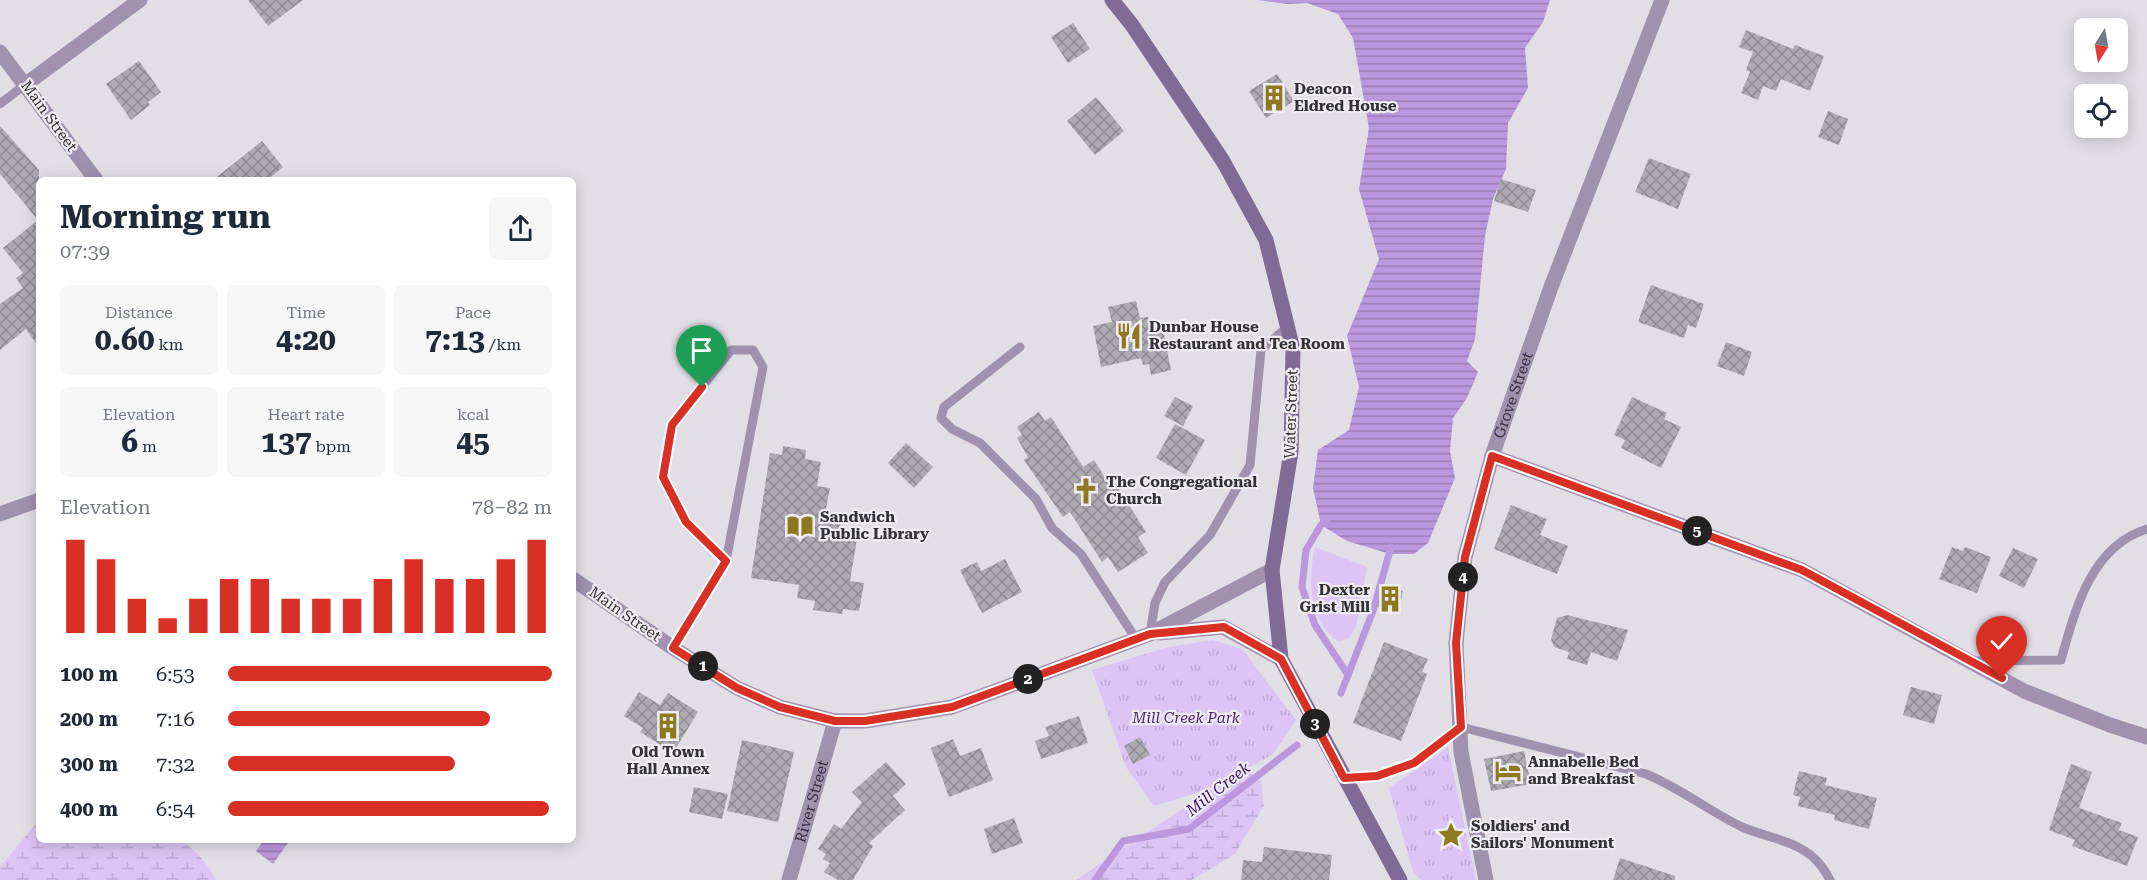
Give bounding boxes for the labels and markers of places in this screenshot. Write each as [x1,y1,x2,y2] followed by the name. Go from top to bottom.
[1294,80,1397,115] place label: Deacon Eldred House
[1259,83,1289,113] building icon: Deacon Eldred House
[1149,318,1345,353] place label: Dunbar House Restaurant and Tea Room
[1114,321,1144,351] restaurant icon: Dunbar House Restaurant and Tea Room
[676,325,727,387] pin
[1106,473,1257,508] place label: The Congregational Church
[1071,476,1101,506] church icon: The Congregational Church
[820,508,929,543] place label: Sandwich Public Library
[785,511,815,541] library icon: Sandwich Public Library
[1682,516,1712,546] pin: 5
[1448,562,1478,592] pin: 4
[1300,581,1370,616] place label: Dexter Grist Mill
[1375,584,1405,614] building icon: Dexter Grist Mill
[1976,616,2027,678] pin
[688,651,718,681] pin: 1
[1013,664,1043,694] pin: 2
[1300,709,1330,739] pin: 3
[653,711,683,741] building icon: Old Town Hall Annex
[626,743,710,778] place label: Old Town Hall Annex
[1528,753,1639,788] place label: Annabelle Bed and Breakfast
[1493,756,1523,786] hotel icon: Annabelle Bed and Breakfast
[1471,817,1614,852] place label: Soldiers' and Sailors' Monument
[1436,820,1466,850] place icon: Soldiers' and Sailors' Monument

